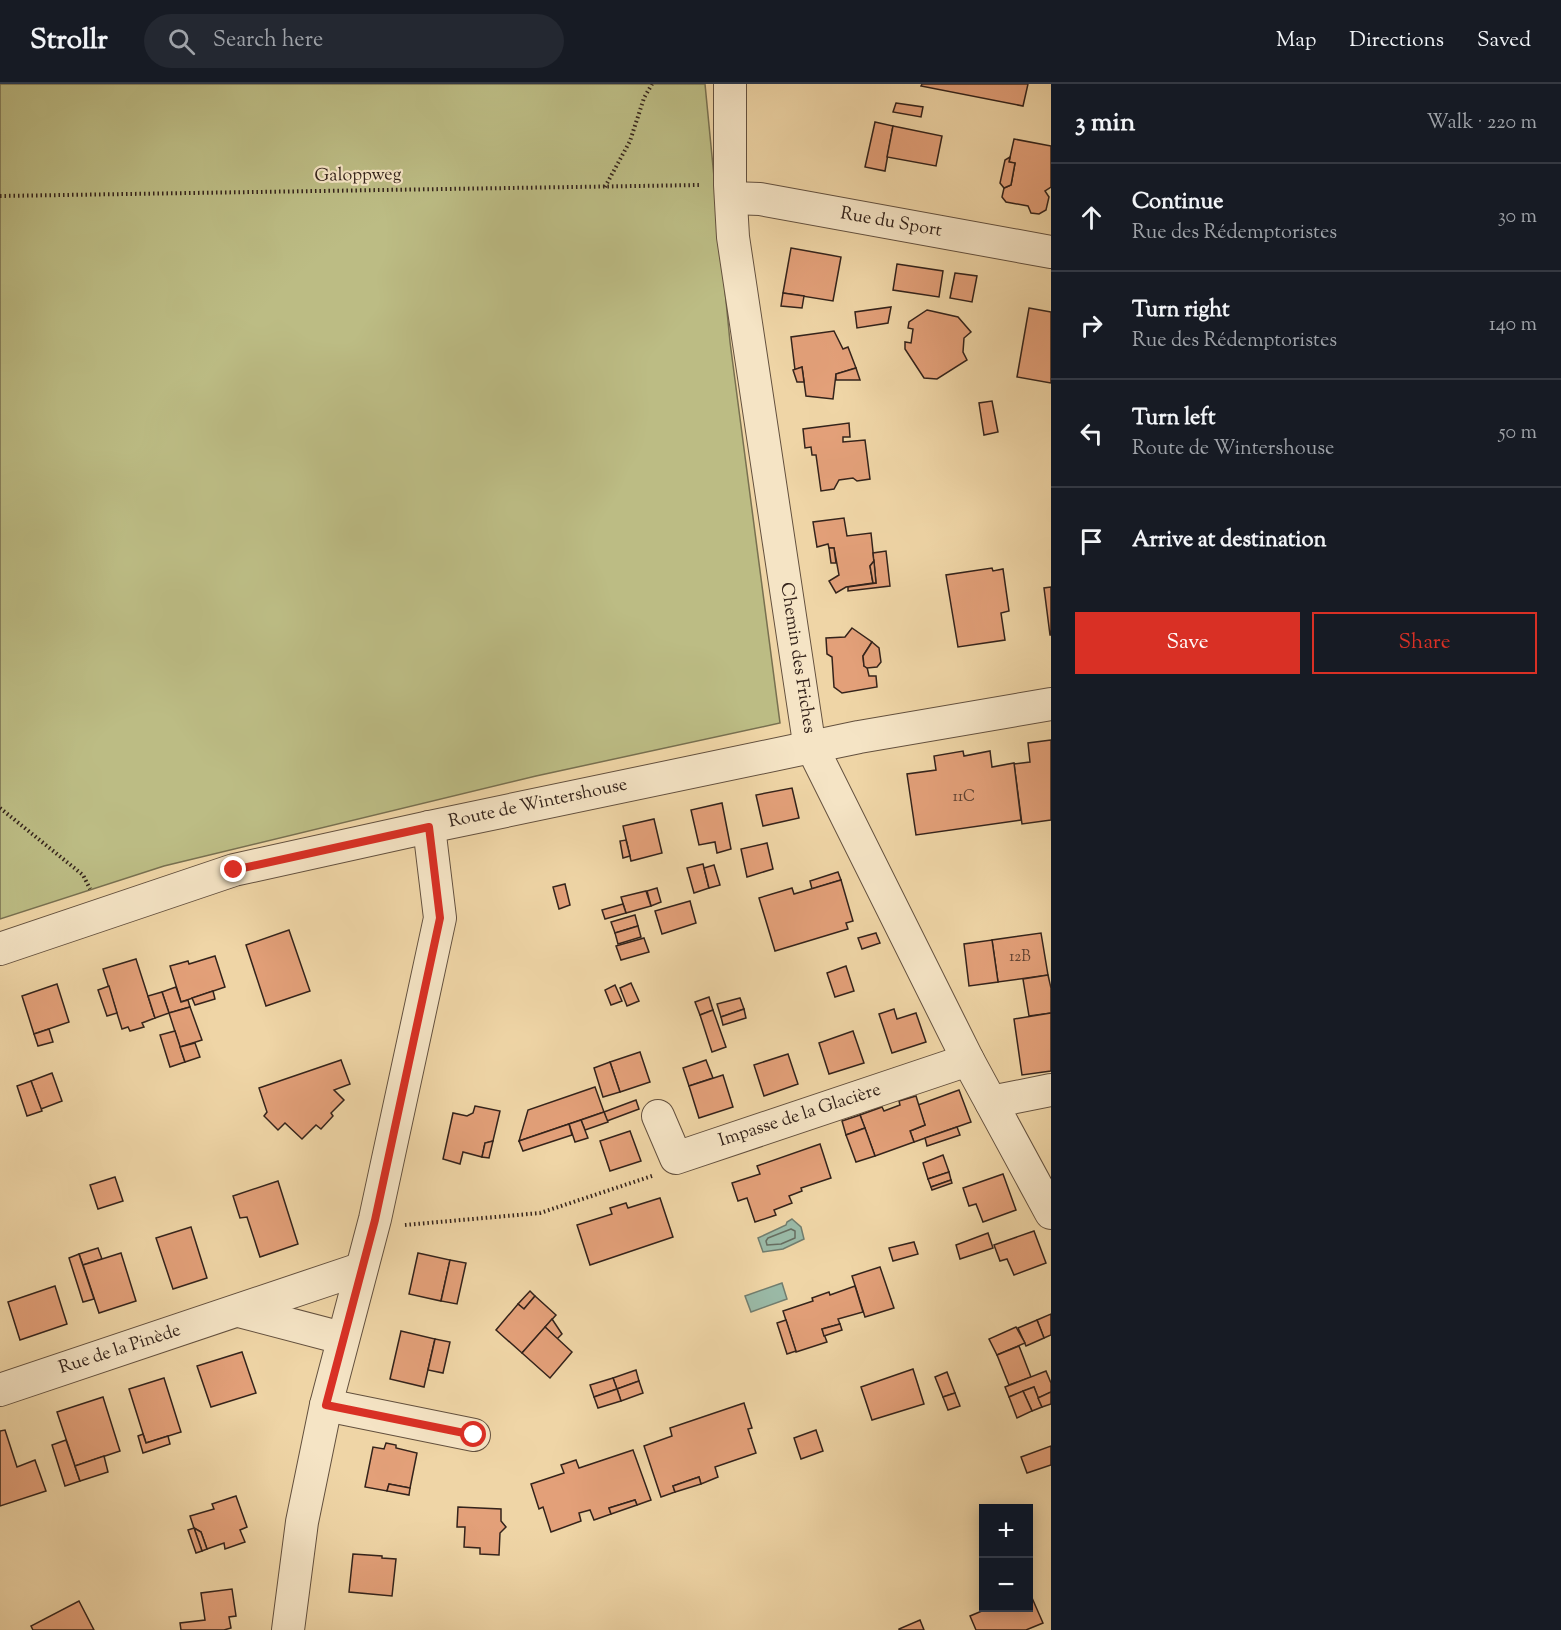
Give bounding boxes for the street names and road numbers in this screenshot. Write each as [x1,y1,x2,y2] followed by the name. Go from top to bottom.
[314,162,402,190] street label: Galoppweg
[838,201,944,245] street label: Rue du Sport
[772,581,822,735] street label: Chemin des Friches
[446,772,630,836] street label: Route de Wintershouse
[716,1078,884,1154] street label: Impasse de la Glacière
[56,1318,184,1382] street label: Rue de la Pinède

